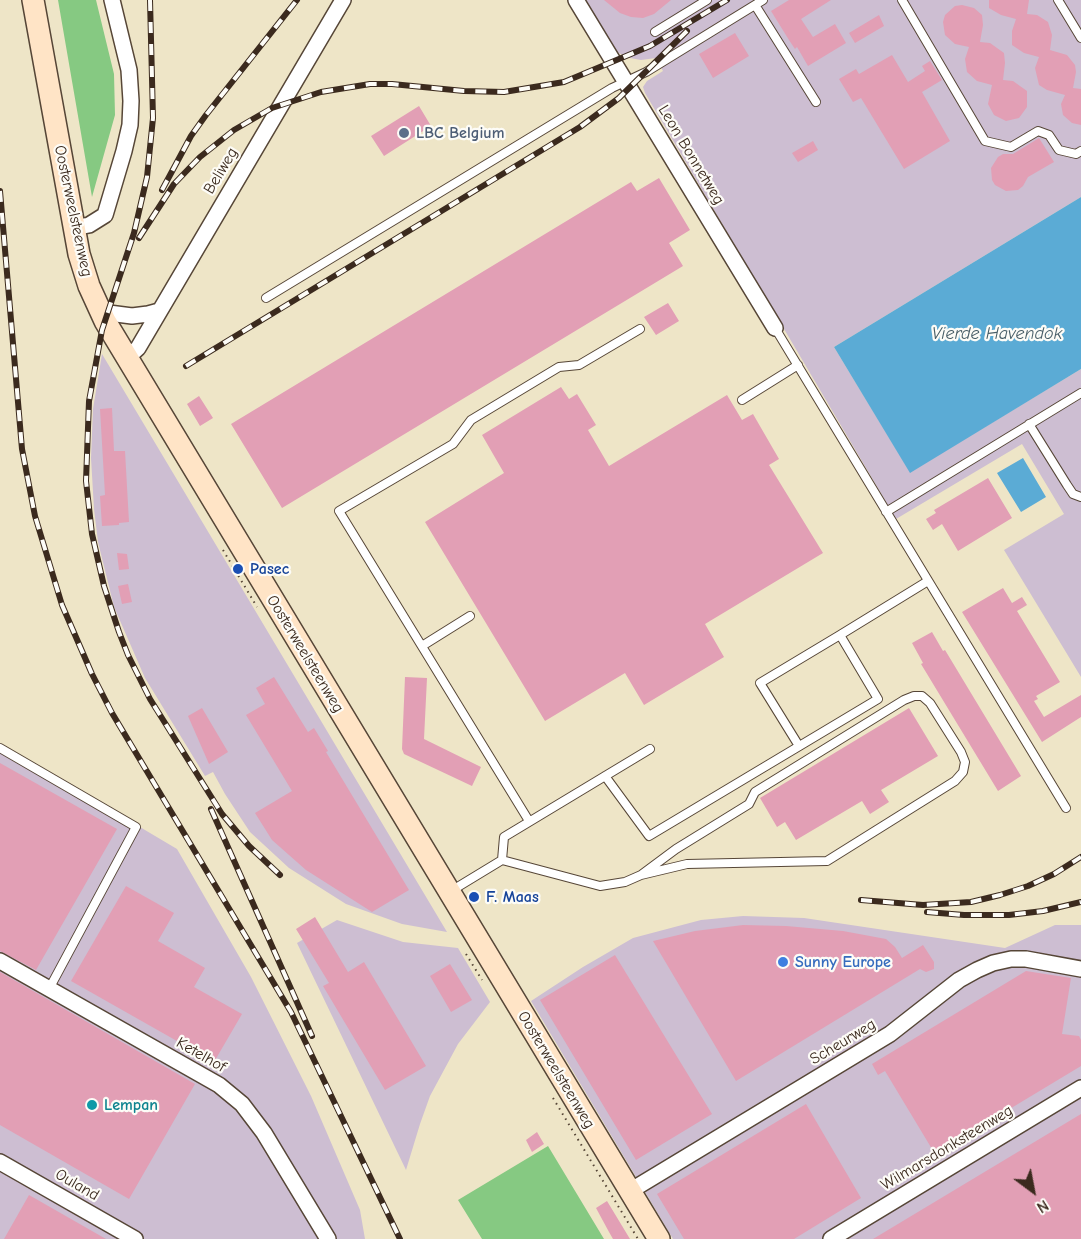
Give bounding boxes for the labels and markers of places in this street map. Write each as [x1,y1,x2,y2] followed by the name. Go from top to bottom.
[416,123,504,143] place label: LBC Belgium
[397,126,411,140] marker: LBC Belgium
[250,559,289,579] place label: Pasec
[231,562,245,576] marker: Pasec
[486,887,539,907] place label: F. Maas
[467,890,481,904] marker: F. Maas
[795,952,891,972] place label: Sunny Europe
[776,955,790,969] marker: Sunny Europe
[104,1095,158,1115] place label: Lempan
[85,1098,99,1112] marker: Lempan

